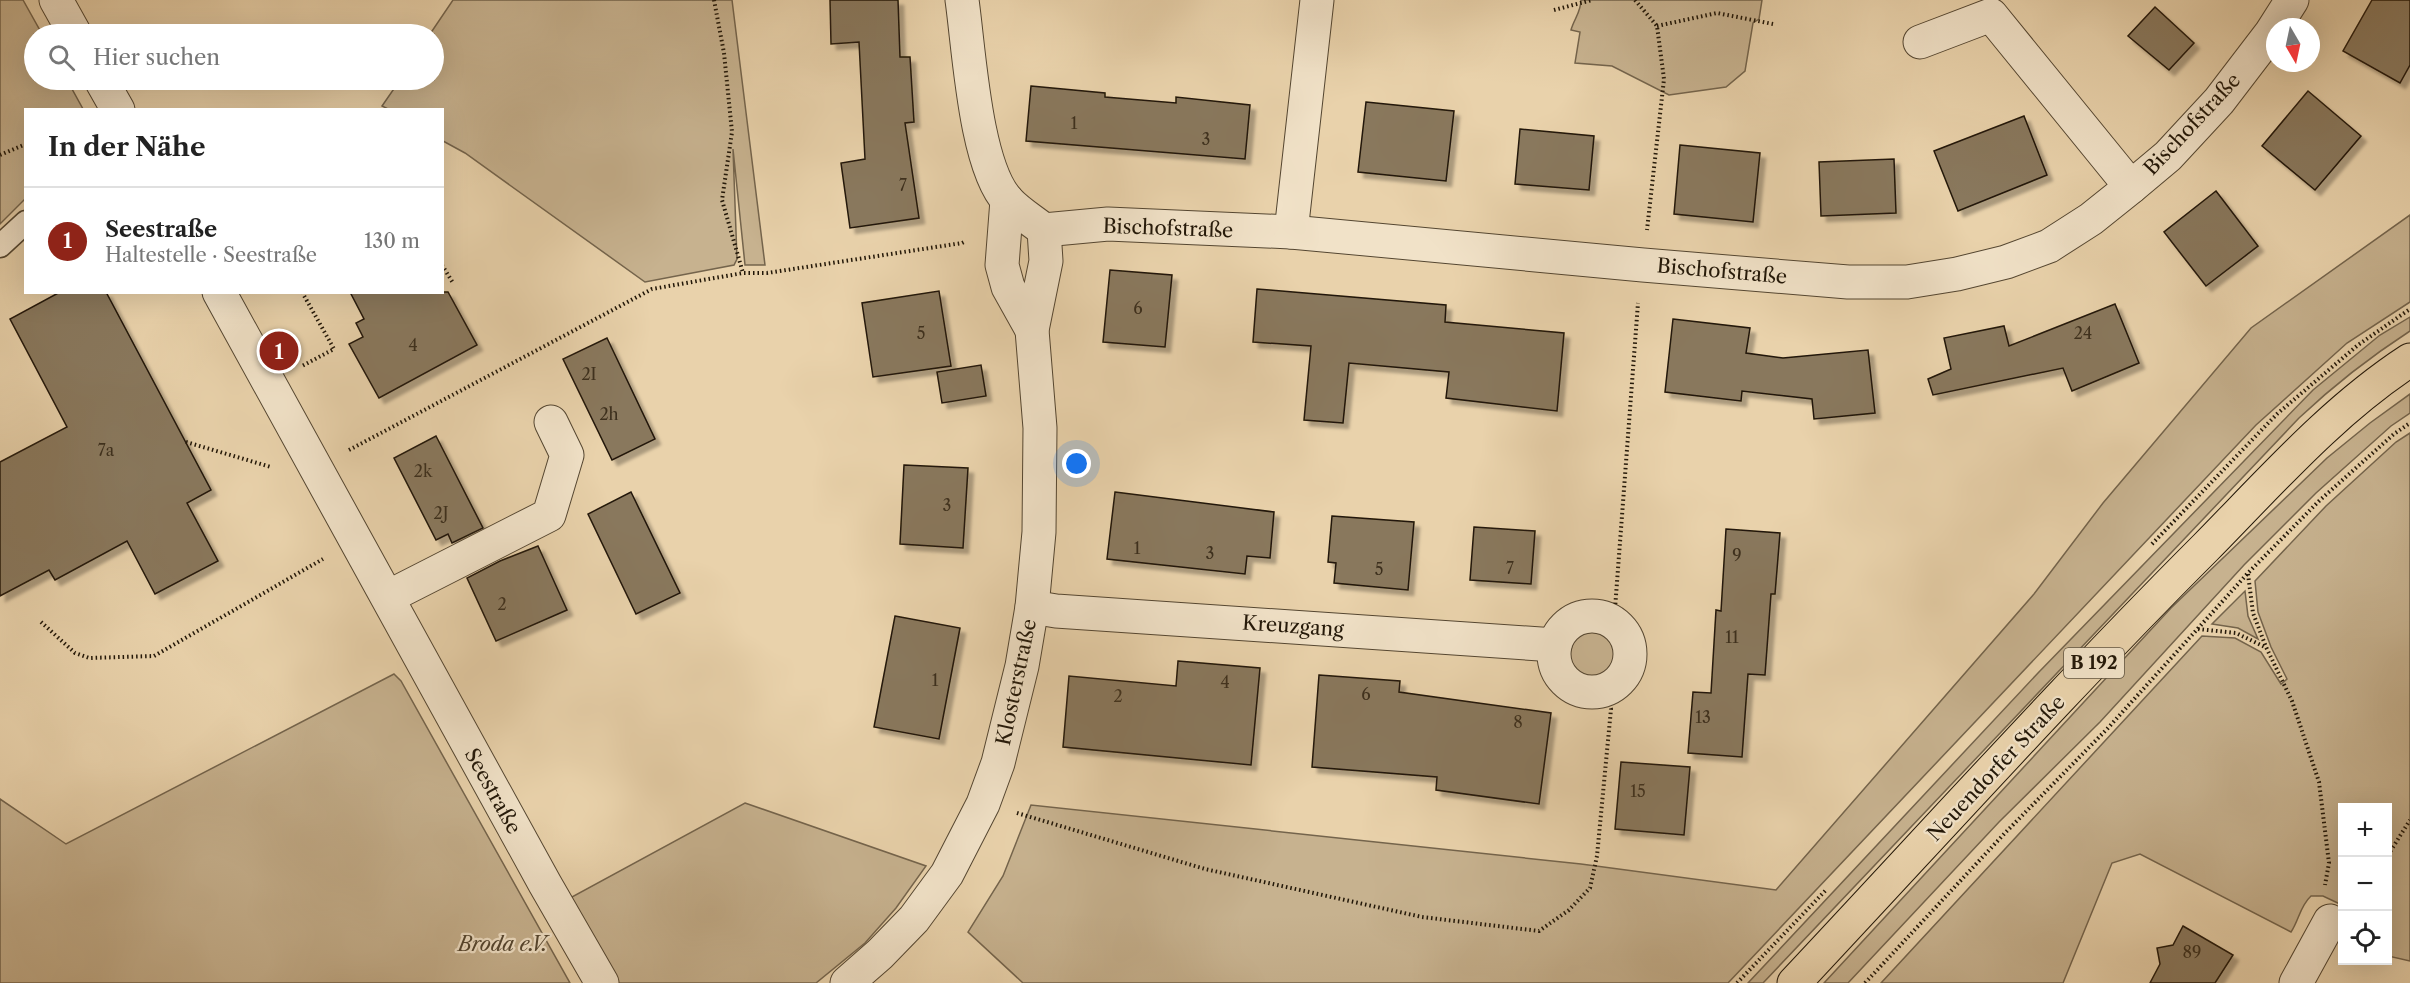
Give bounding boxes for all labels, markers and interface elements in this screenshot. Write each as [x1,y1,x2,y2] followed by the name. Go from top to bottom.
[2266,18,2320,72] north arrow
[24,24,444,90] search box
[45,41,78,74] icon: search
[93,44,220,71] text: Hier suchen
[2139,68,2245,180] street label: Bischofstraße
[1071,113,1078,133] house number: 1
[1202,129,1210,149] house number: 3
[48,131,205,163] text: In der Nähe
[899,175,907,195] house number: 7
[1102,214,1234,242] street label: Bischofstraße
[105,216,217,243] text: Seestraße
[63,229,72,253] text: 1
[364,229,420,253] text: 130 m
[105,243,317,267] text: Haltestelle · Seestraße
[1656,253,1788,289] street label: Bischofstraße
[1133,298,1143,318] house number: 6
[917,323,925,343] house number: 5
[2074,323,2092,343] house number: 24
[260,328,298,374] pin: 1
[408,335,418,355] house number: 4
[581,364,597,384] house number: 2I
[599,404,619,424] house number: 2h
[98,440,115,460] house number: 7a
[1062,449,1091,478] your location
[414,461,433,481] house number: 2k
[943,495,951,515] house number: 3
[433,503,449,523] house number: 2J
[1134,538,1141,558] house number: 1
[1206,543,1214,563] house number: 3
[1732,545,1742,565] house number: 9
[1506,558,1514,578] house number: 7
[1375,559,1383,579] house number: 5
[497,594,507,614] house number: 2
[1241,610,1345,642] street label: Kreuzgang
[991,617,1041,747] street label: Klosterstraße
[1725,627,1739,647] house number: 11
[2064,648,2124,678] road number: B 192
[932,670,939,690] house number: 1
[1220,672,1230,692] house number: 4
[1361,684,1371,704] house number: 6
[1113,686,1123,706] house number: 2
[1922,690,2070,846] street label: Neuendorfer Straße
[1695,707,1711,727] house number: 13
[1513,712,1523,732] house number: 8
[460,744,526,838] street label: Seestraße
[1630,781,1646,801] house number: 15
[2338,803,2392,965] map controls
[2338,803,2392,857] button: +
[2338,857,2392,911] button: −
[2338,911,2392,965] button: locate
[456,932,551,956] park label: Broda e.V.
[2183,942,2201,962] house number: 89

